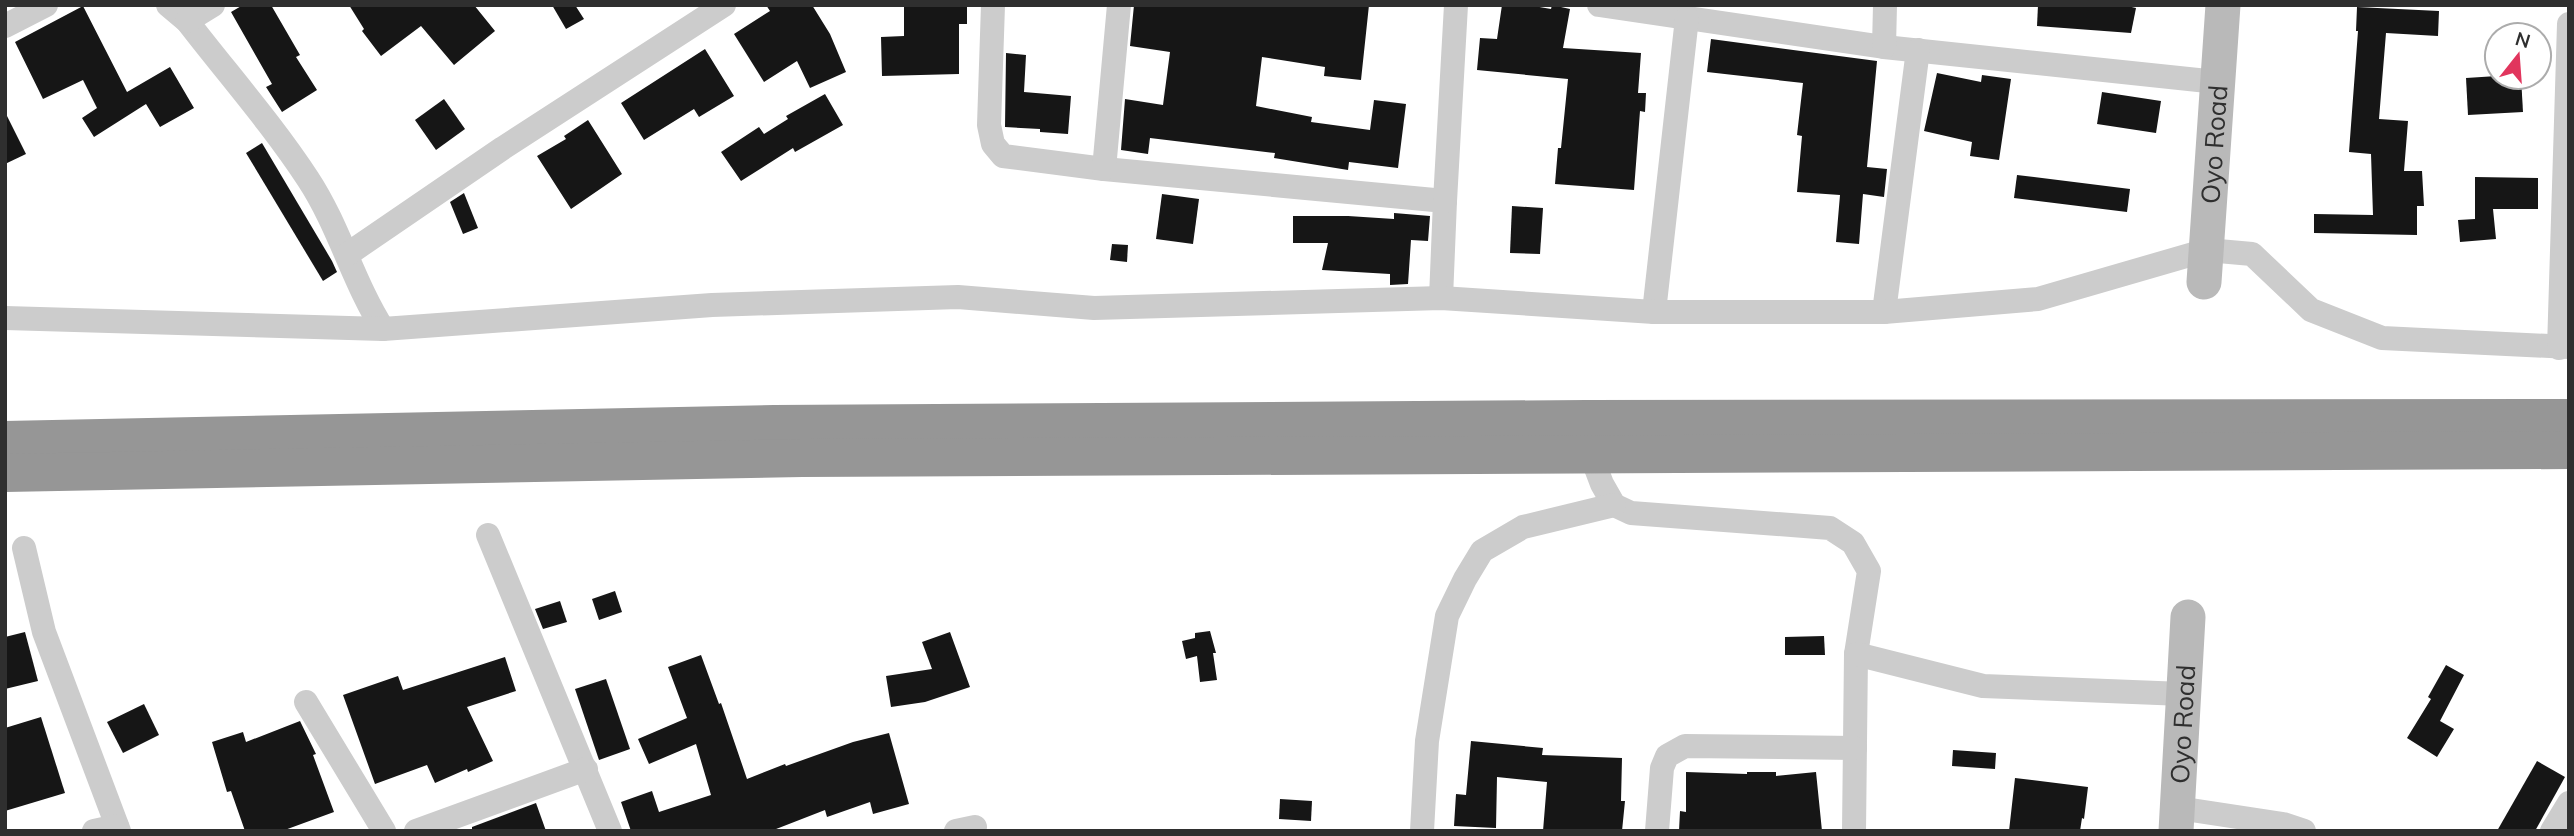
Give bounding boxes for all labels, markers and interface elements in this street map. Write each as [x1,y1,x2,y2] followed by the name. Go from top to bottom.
[2483,21,2553,91] north arrow
[2513,26,2533,53] text: N
[2193,84,2234,205] street label: Oyo Road
[2162,664,2202,785] street label: Oyo Road

